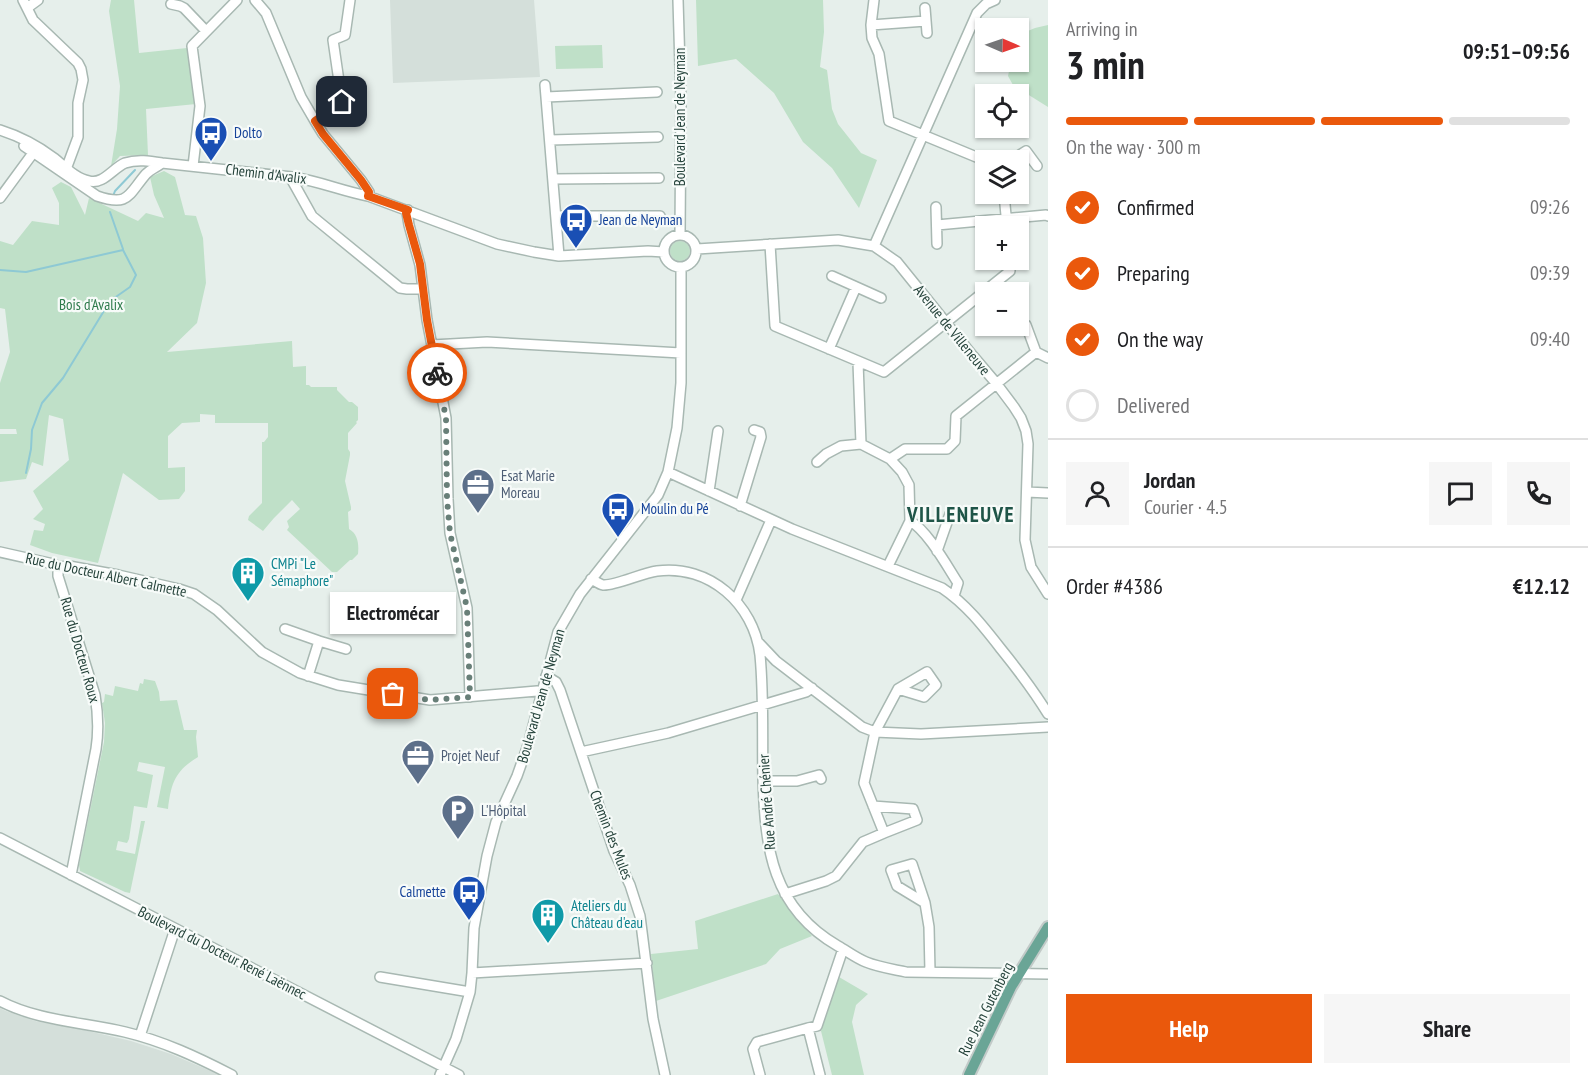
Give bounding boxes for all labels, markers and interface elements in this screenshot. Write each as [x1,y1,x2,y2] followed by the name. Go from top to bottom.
[1066,16,1138,42] text: Arriving in
[975,18,1029,72] north arrow
[975,18,1029,336] map controls
[1463,37,1570,65] text: 09:51–09:56
[1066,39,1145,90] text: 3 min
[670,48,689,186] street label: Boulevard Jean de Neyman
[316,76,367,127] pin
[975,84,1029,138] button: locate
[325,85,358,118] icon: home
[193,115,229,162] bus stop icon: Dolto
[234,123,262,142] place label: Dolto
[1066,134,1201,160] text: On the way · 300 m
[975,150,1029,204] button: layers
[224,159,308,188] street label: Chemin d'Avalix
[1066,191,1099,224] icon: check
[1117,193,1194,221] text: Confirmed
[1530,194,1570,220] text: 09:26
[558,202,594,249] bus stop icon: Jean de Neyman
[598,210,682,229] place label: Jean de Neyman
[975,216,1029,270] button: +
[1066,257,1099,290] icon: check
[1117,259,1190,287] text: Preparing
[1530,260,1570,286] text: 09:39
[910,280,995,379] street label: Avenue de Villeneuve
[975,282,1029,336] button: −
[59,295,123,314] park label: Bois d'Avalix
[1066,323,1099,356] icon: check
[1117,325,1203,353] text: On the way
[1530,326,1570,352] text: 09:40
[407,343,467,403] courier
[421,357,454,390] icon: bike
[1117,391,1190,419] text: Delivered
[1066,462,1129,525] button: person
[1429,462,1492,525] button: chat
[1507,462,1570,525] button: phone
[501,466,555,502] place label: Esat Marie Moreau
[1144,466,1195,494] text: Jordan
[460,467,496,514] office icon: Esat Marie Moreau
[600,491,636,538] bus stop icon: Moulin du Pé
[1144,494,1228,520] text: Courier · 4.5
[641,499,709,518] place label: Moulin du Pé
[906,501,1015,528] district label: VILLENEUVE
[24,548,188,601] street label: Rue du Docteur Albert Calmette
[271,554,333,590] place label: CMPi "Le Sémaphore"
[230,555,266,602] building icon: CMPi "Le Sémaphore"
[1066,572,1163,600] text: Order #4386
[1513,572,1570,600] text: €12.12
[330,592,456,634] callout: Electromécar
[56,595,105,705] street label: Rue du Docteur Roux
[347,600,439,626] text: Electromécar
[512,627,569,765] street label: Boulevard Jean de Neyman
[367,668,418,719] pin
[376,677,409,710] icon: bag
[400,738,436,785] office icon: Projet Neuf
[441,746,500,765] place label: Projet Neuf
[754,753,779,851] street label: Rue André Chénier
[586,787,637,882] street label: Chemin des Mules
[440,793,476,840] parking icon: L'Hôpital
[481,801,527,820] place label: L'Hôpital
[451,874,487,921] bus stop icon: Calmette
[400,882,446,901] place label: Calmette
[571,896,643,932] place label: Ateliers du Château d'eau
[530,897,566,944] building icon: Ateliers du Château d'eau
[135,902,310,1004] street label: Boulevard du Docteur René Laënnec
[954,959,1017,1059] street label: Rue Jean Gutenberg
[1066,994,1312,1063] button: Help
[1324,994,1570,1063] button: Share

